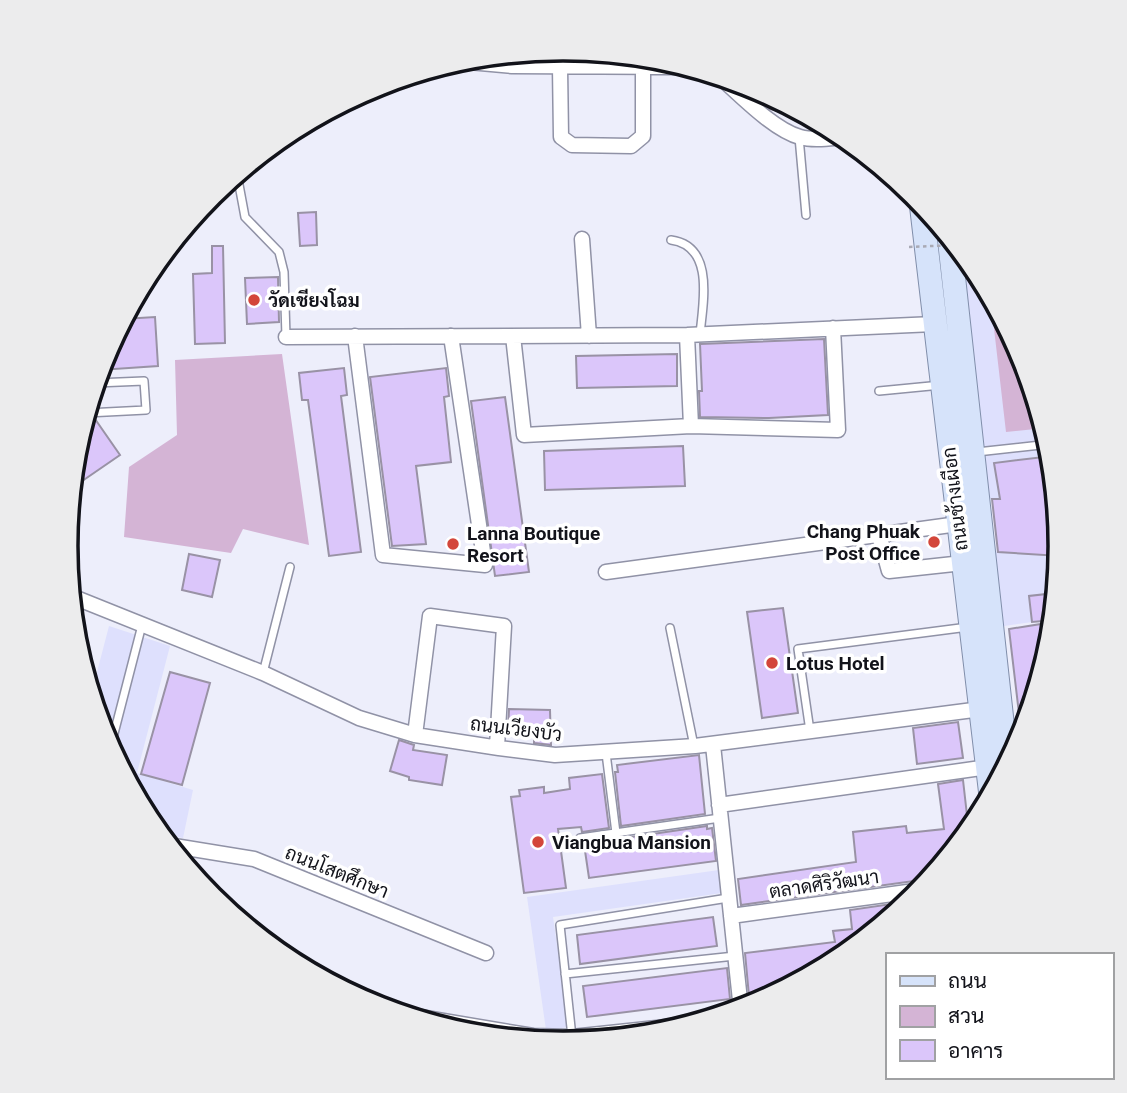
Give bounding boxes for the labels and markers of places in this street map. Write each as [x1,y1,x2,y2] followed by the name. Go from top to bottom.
[268,288,360,312] place label: วัดเชียงโฉม
[246,292,262,308] marker: วัดเชียงโฉม
[807,520,921,565] place label: Chang Phuak Post Office
[467,522,600,567] place label: Lanna Boutique Resort
[926,534,942,550] marker: Chang Phuak Post Office
[445,536,461,552] marker: Lanna Boutique Resort
[786,652,884,675] place label: Lotus Hotel
[764,655,780,671] marker: Lotus Hotel
[552,831,711,854] place label: Viangbua Mansion
[530,834,546,850] marker: Viangbua Mansion

